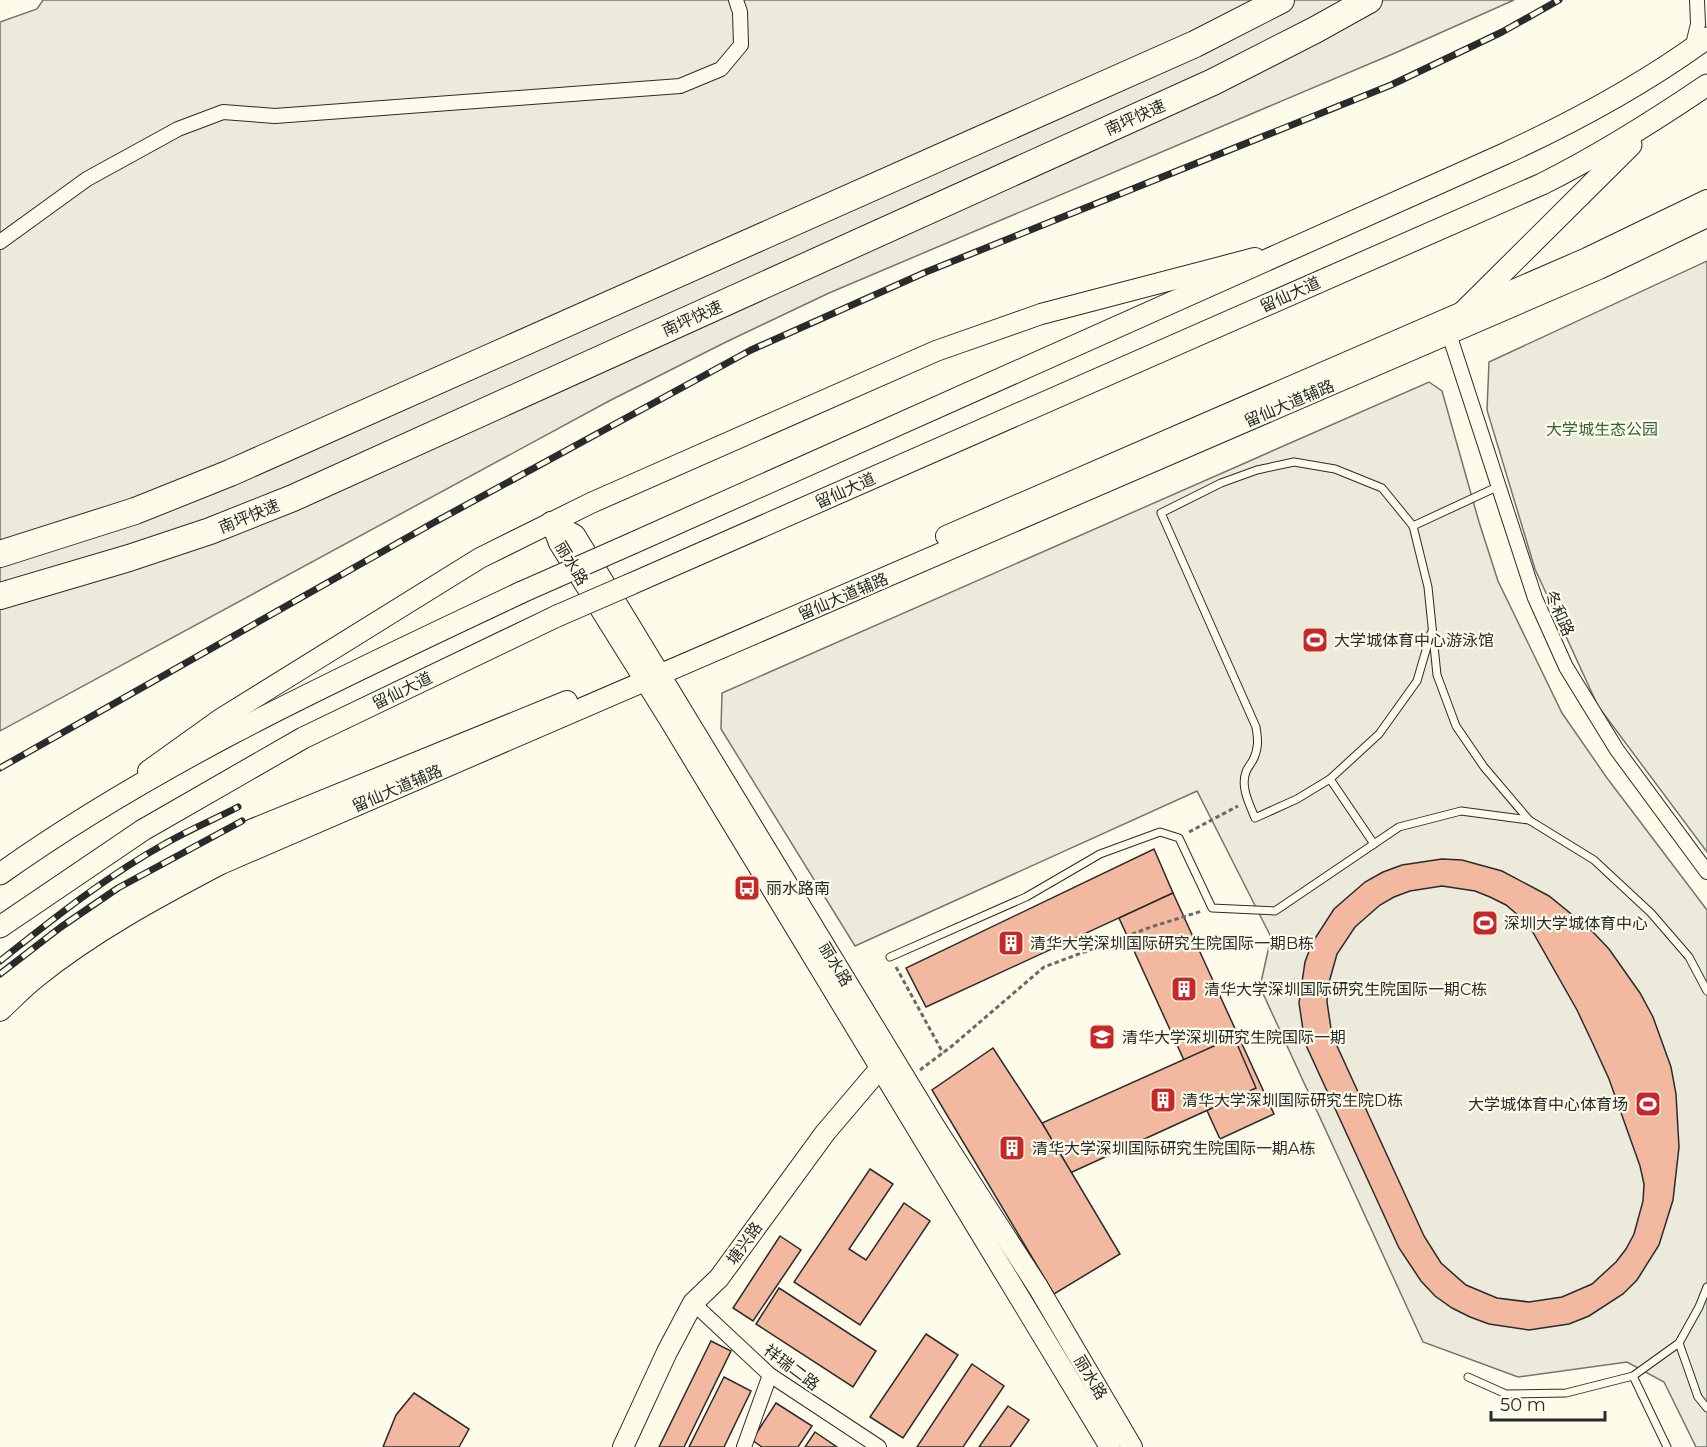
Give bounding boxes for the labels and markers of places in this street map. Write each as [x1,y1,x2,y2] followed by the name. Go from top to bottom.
[1300,625,1330,655] sports icon: 大学城体育中心游泳馆
[1334,631,1494,650] place label: 大学城体育中心游泳馆
[732,873,762,903] bus stop icon: 丽水路南
[766,879,830,898] place label: 丽水路南
[1470,908,1500,938] sports icon: 深圳大学城体育中心
[1504,914,1648,933] place label: 深圳大学城体育中心
[996,928,1026,958] building icon: 清华大学深圳国际研究生院国际一期B栋
[1030,934,1314,953] place label: 清华大学深圳国际研究生院国际一期B栋
[1169,974,1199,1004] building icon: 清华大学深圳国际研究生院国际一期C栋
[1204,980,1487,999] place label: 清华大学深圳国际研究生院国际一期C栋
[1087,1022,1117,1052] school or university icon: 清华大学深圳研究生院国际一期
[1122,1028,1346,1047] place label: 清华大学深圳研究生院国际一期
[1148,1085,1178,1115] building icon: 清华大学深圳国际研究生院D栋
[1633,1089,1663,1119] sports icon: 大学城体育中心体育场
[1182,1091,1403,1110] place label: 清华大学深圳国际研究生院D栋
[1468,1095,1628,1114] place label: 大学城体育中心体育场
[997,1133,1027,1163] building icon: 清华大学深圳国际研究生院国际一期A栋
[1032,1139,1315,1158] place label: 清华大学深圳国际研究生院国际一期A栋

